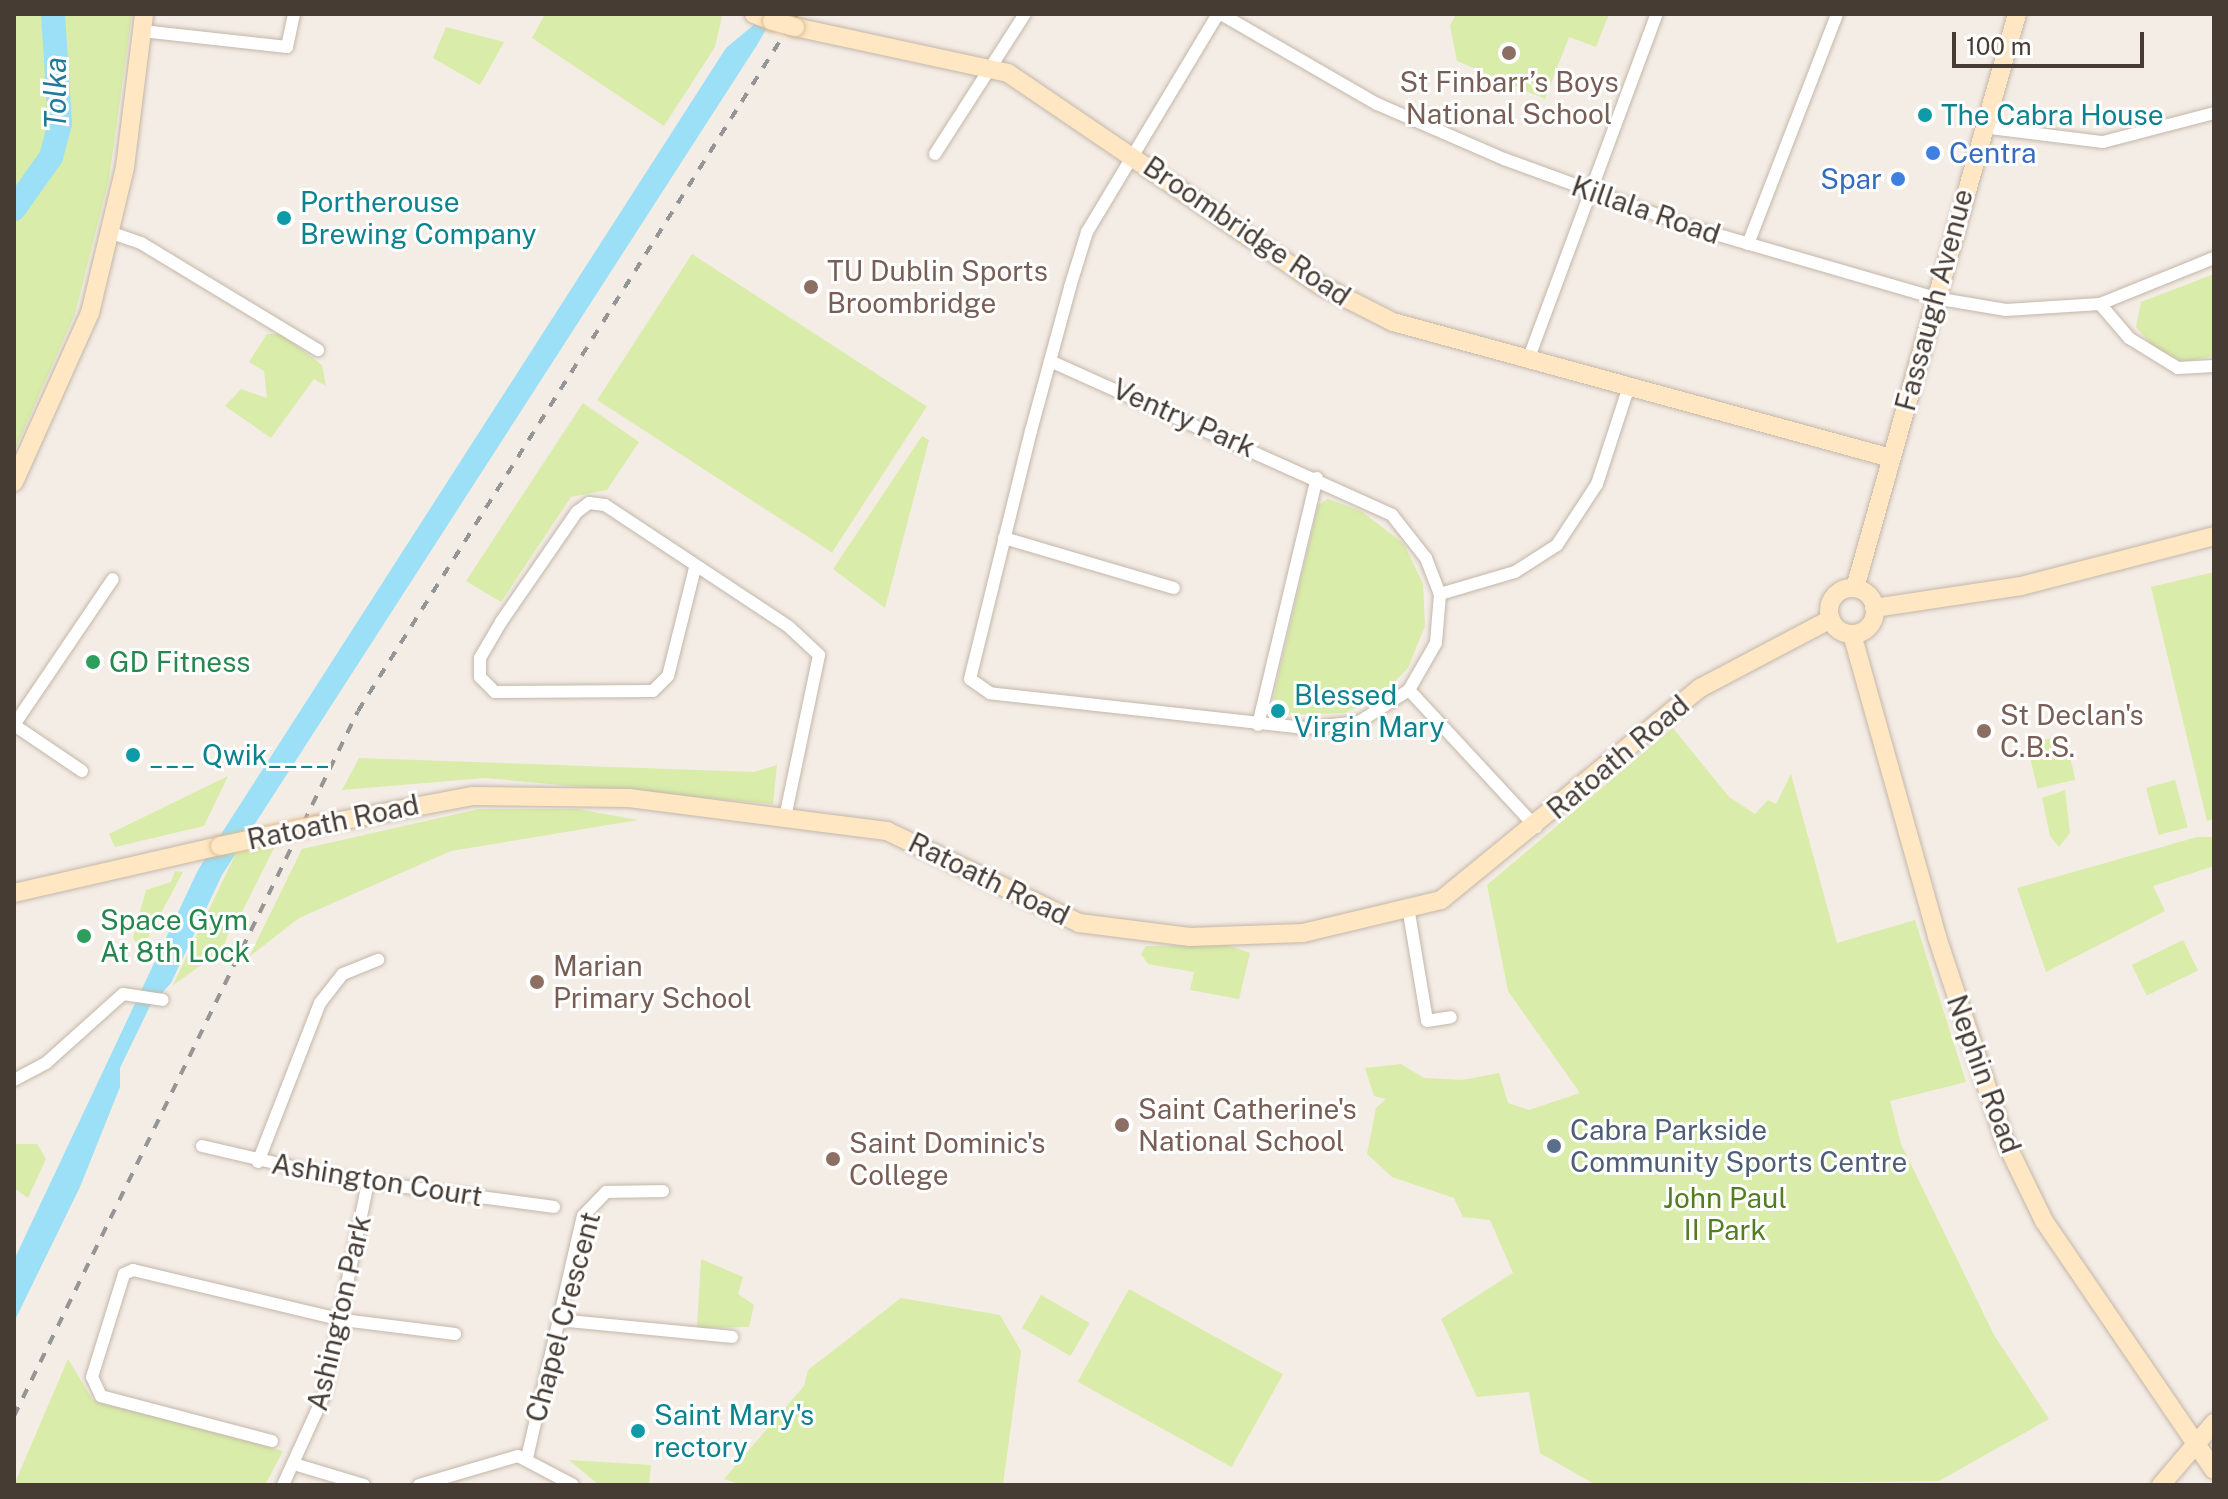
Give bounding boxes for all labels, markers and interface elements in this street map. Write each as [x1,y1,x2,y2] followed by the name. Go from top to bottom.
[1956,16,2148,66] scale bar
[1966,32,2032,60] text: 100 m
[1500,44,1518,62] marker: St Finbarr’s Boys National School
[37,57,73,129] water label: Tolka
[1399,65,1619,131] place label: St Finbarr’s Boys National School
[1941,98,2164,132] place label: The Cabra House
[1916,106,1934,124] marker: The Cabra House
[1949,136,2036,170] place label: Centra
[1924,144,1942,162] marker: Centra
[1137,149,1357,313] street label: Broombridge Road
[1820,162,1882,196] place label: Spar
[1567,169,1725,251] street label: Killala Road
[1889,170,1907,188] marker: Spar
[300,185,536,251] place label: Portherouse Brewing Company
[1888,185,1980,415] street label: Fassaugh Avenue
[275,209,293,227] marker: Portherouse Brewing Company
[827,254,1048,320] place label: TU Dublin Sports Broombridge
[802,278,820,296] marker: TU Dublin Sports Broombridge
[1107,372,1261,464] street label: Ventry Park
[109,645,250,679] place label: GD Fitness
[84,653,102,671] marker: GD Fitness
[1294,678,1444,744] place label: Blessed Virgin Mary
[1540,688,1696,826] street label: Ratoath Road
[2000,698,2144,764] place label: St Declan's C.B.S.
[1269,702,1287,720] marker: Blessed Virgin Mary
[1975,722,1993,740] marker: St Declan's C.B.S.
[149,738,330,772] place label: ___ Qwik____
[124,746,142,764] marker: ___ Qwik____
[244,787,422,857] street label: Ratoath Road
[903,826,1075,932] street label: Ratoath Road
[100,903,250,969] place label: Space Gym At 8th Lock
[75,927,93,945] marker: Space Gym At 8th Lock
[553,949,752,1015] place label: Marian Primary School
[528,973,546,991] marker: Marian Primary School
[1940,990,2028,1158] street label: Nephin Road
[1138,1092,1357,1158] place label: Saint Catherine's National School
[1570,1113,1907,1179] place label: Cabra Parkside Community Sports Centre
[1113,1116,1131,1134] marker: Saint Catherine's National School
[849,1126,1045,1192] place label: Saint Dominic's College
[1545,1137,1563,1155] marker: Cabra Parkside Community Sports Centre
[269,1147,485,1213] street label: Ashington Court
[824,1150,842,1168] marker: Saint Dominic's College
[1663,1181,1787,1247] park label: John Paul II Park
[519,1208,607,1426] street label: Chapel Crescent
[300,1212,378,1414] street label: Ashington Park
[654,1398,814,1464] place label: Saint Mary's rectory
[629,1422,647,1440] marker: Saint Mary's rectory

